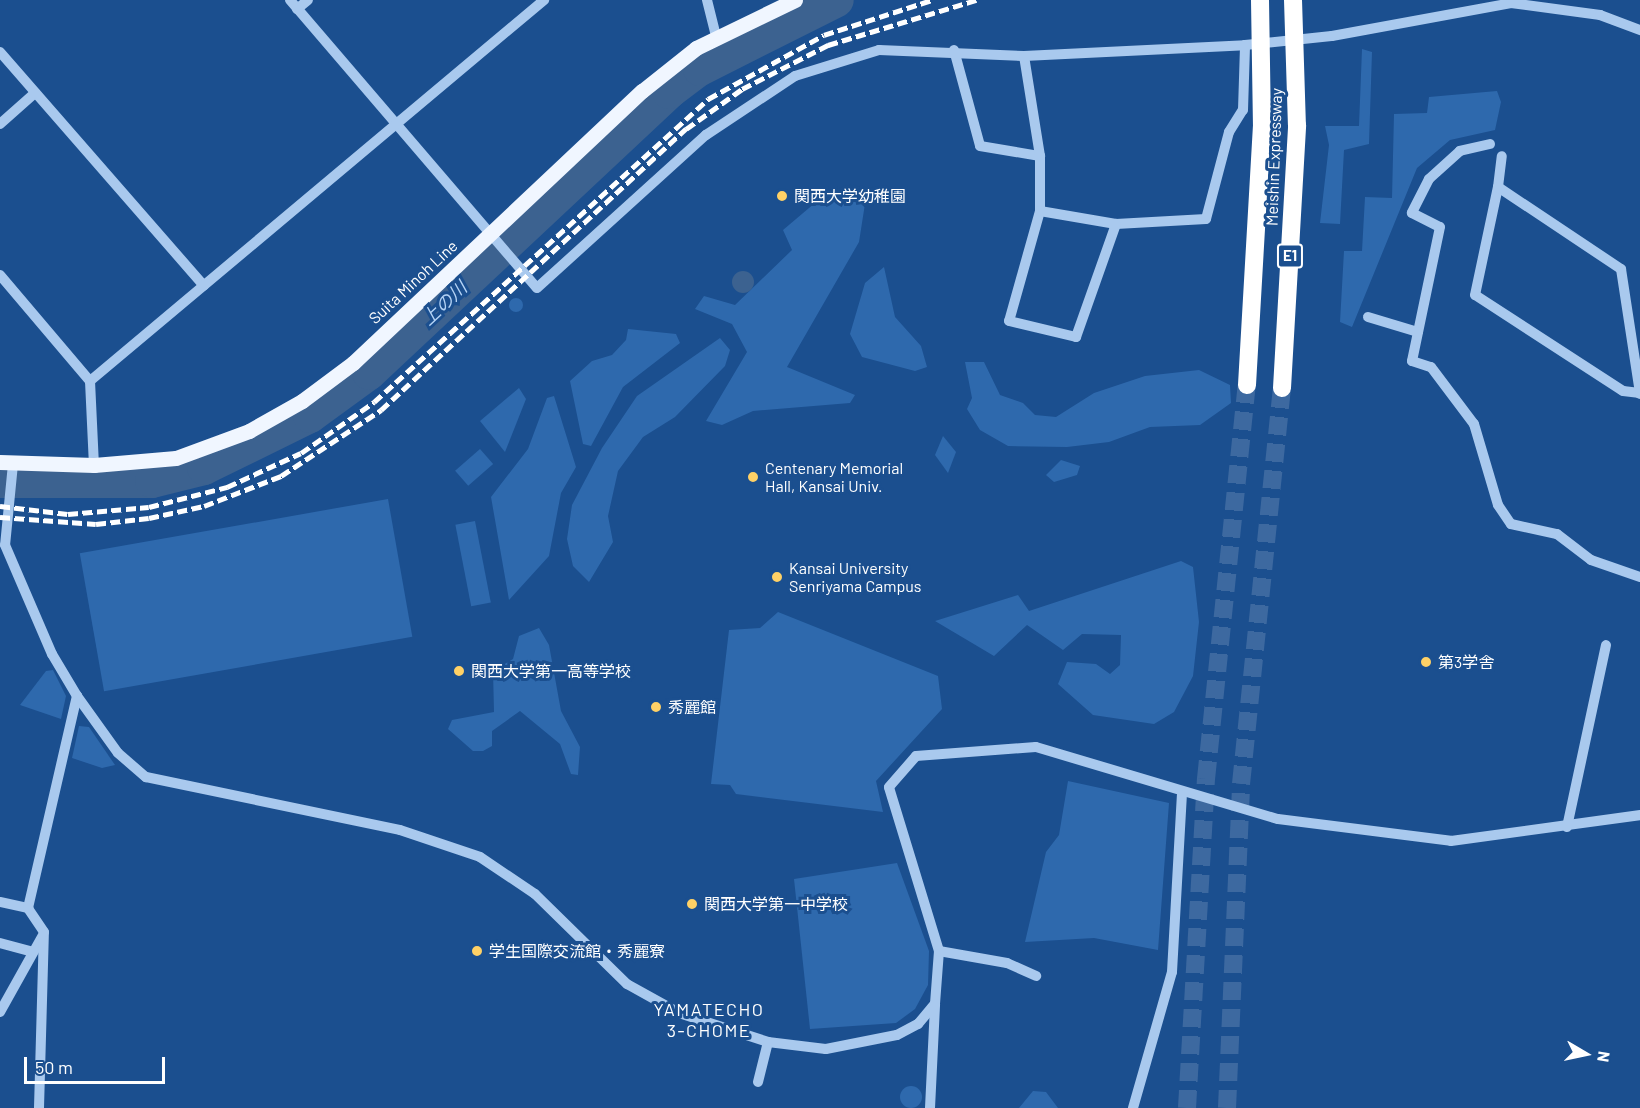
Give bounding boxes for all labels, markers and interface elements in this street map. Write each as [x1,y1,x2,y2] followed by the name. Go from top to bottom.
[1262,88,1286,226] street label: Meishin Expressway
[794,186,906,206] place label: 関西大学幼稚園
[775,189,789,203] marker: 関西大学幼稚園
[365,236,461,328] street label: Suita Minoh Line
[1276,244,1304,268] road number: E1
[417,277,471,329] water label: 上の川
[765,458,903,496] place label: Centenary Memorial Hall, Kansai Univ.
[746,470,760,484] marker: Centenary Memorial Hall, Kansai Univ.
[789,558,921,596] place label: Kansai University Senriyama Campus
[770,570,784,584] marker: Kansai University Senriyama Campus
[1438,652,1494,672] place label: 第3学舎
[1419,655,1433,669] marker: 第3学舎
[471,661,631,681] place label: 関西大学第一高等学校
[452,664,466,678] marker: 関西大学第一高等学校
[668,697,716,717] place label: 秀麗館
[649,700,663,714] marker: 秀麗館
[704,894,848,914] place label: 関西大学第一中学校
[685,897,699,911] marker: 関西大学第一中学校
[489,941,665,961] place label: 学生国際交流館・秀麗寮
[470,944,484,958] marker: 学生国際交流館・秀麗寮
[654,999,764,1042] district label: YAMATECHO 3-CHOME
[1556,1024,1616,1084] north arrow
[27,1045,168,1083] scale bar
[1594,1050,1614,1064] text: N
[35,1056,73,1078] text: 50 m

